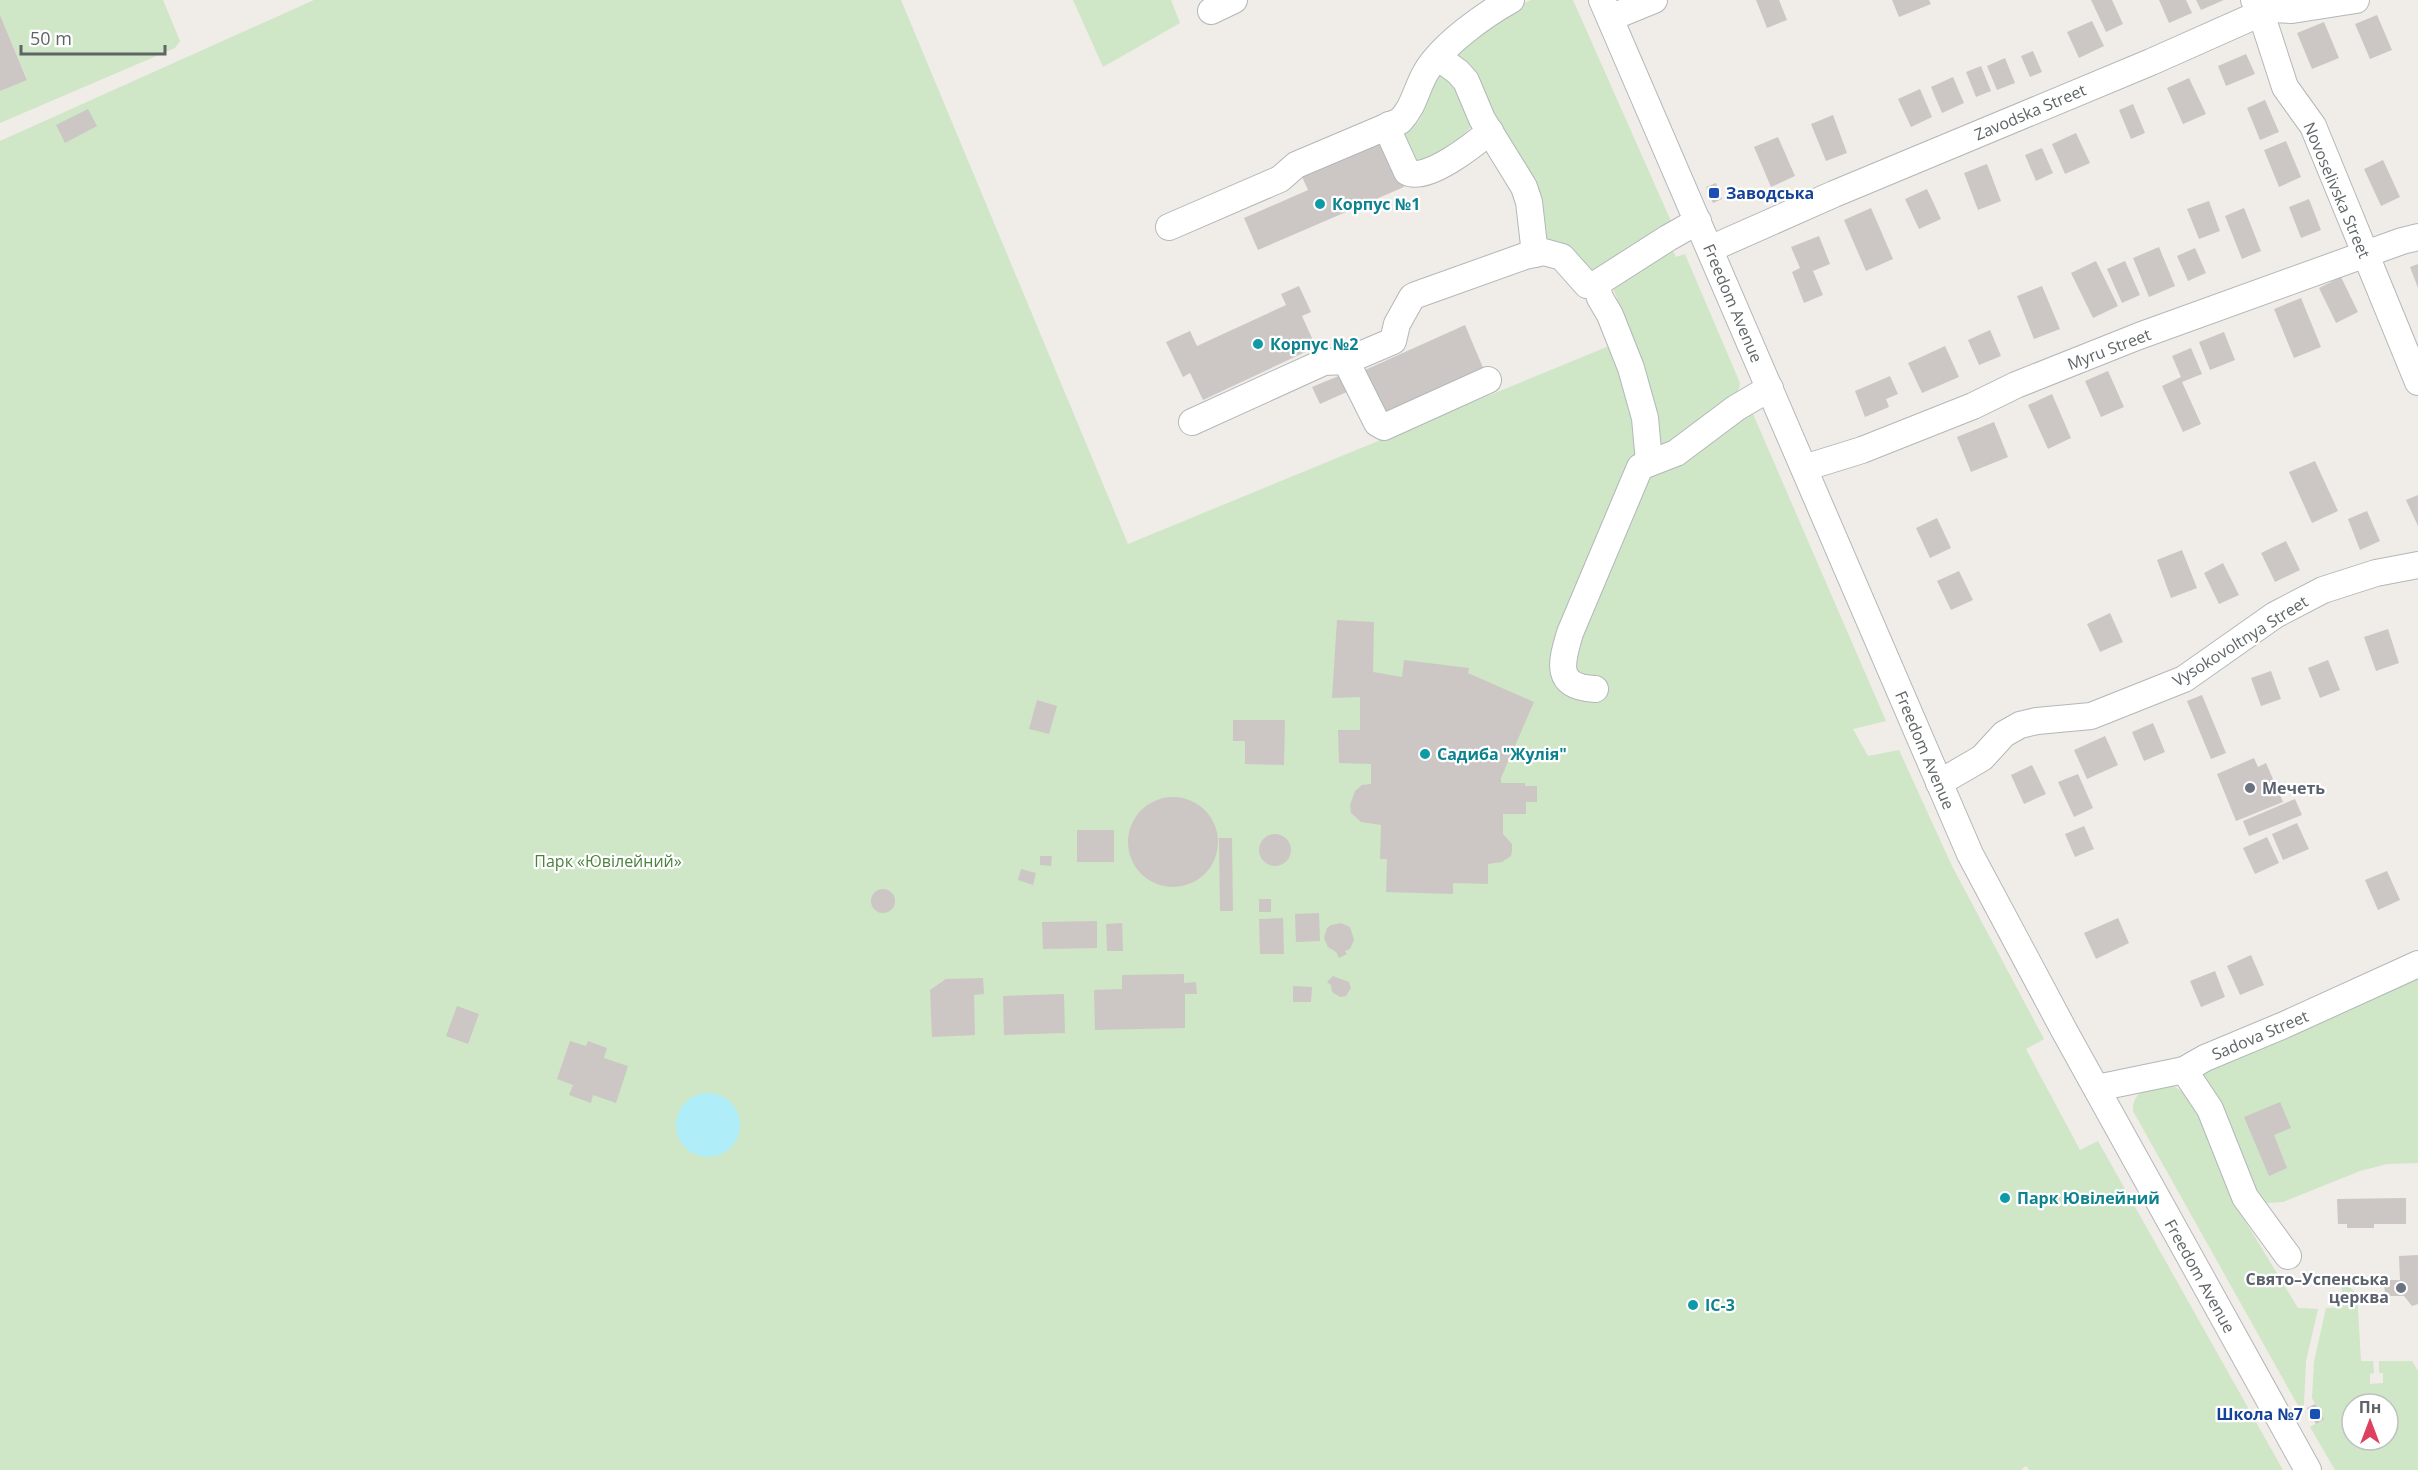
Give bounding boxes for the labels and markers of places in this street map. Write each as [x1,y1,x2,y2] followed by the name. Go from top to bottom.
[1726,182,1814,204] place label: Заводська
[1707,186,1721,200] marker: Заводська
[1332,193,1420,215] place label: Корпус №1
[1313,197,1327,211] marker: Корпус №1
[1270,333,1358,355] place label: Корпус №2
[1251,337,1265,351] marker: Корпус №2
[1437,743,1567,765] place label: Садиба "Жулія"
[1418,747,1432,761] marker: Садиба "Жулія"
[2262,777,2325,799] place label: Мечеть
[2243,781,2257,795] marker: Мечеть
[2017,1187,2160,1209] place label: Парк Ювілейний
[1998,1191,2012,1205] marker: Парк Ювілейний
[2246,1268,2389,1308] place label: Свято–Успенська церква
[2394,1281,2408,1295] marker: Свято–Успенська церква
[1705,1294,1735,1316] place label: ІС-3
[1686,1298,1700,1312] marker: ІС-3
[2216,1403,2303,1425] place label: Школа №7
[2308,1407,2322,1421] marker: Школа №7

